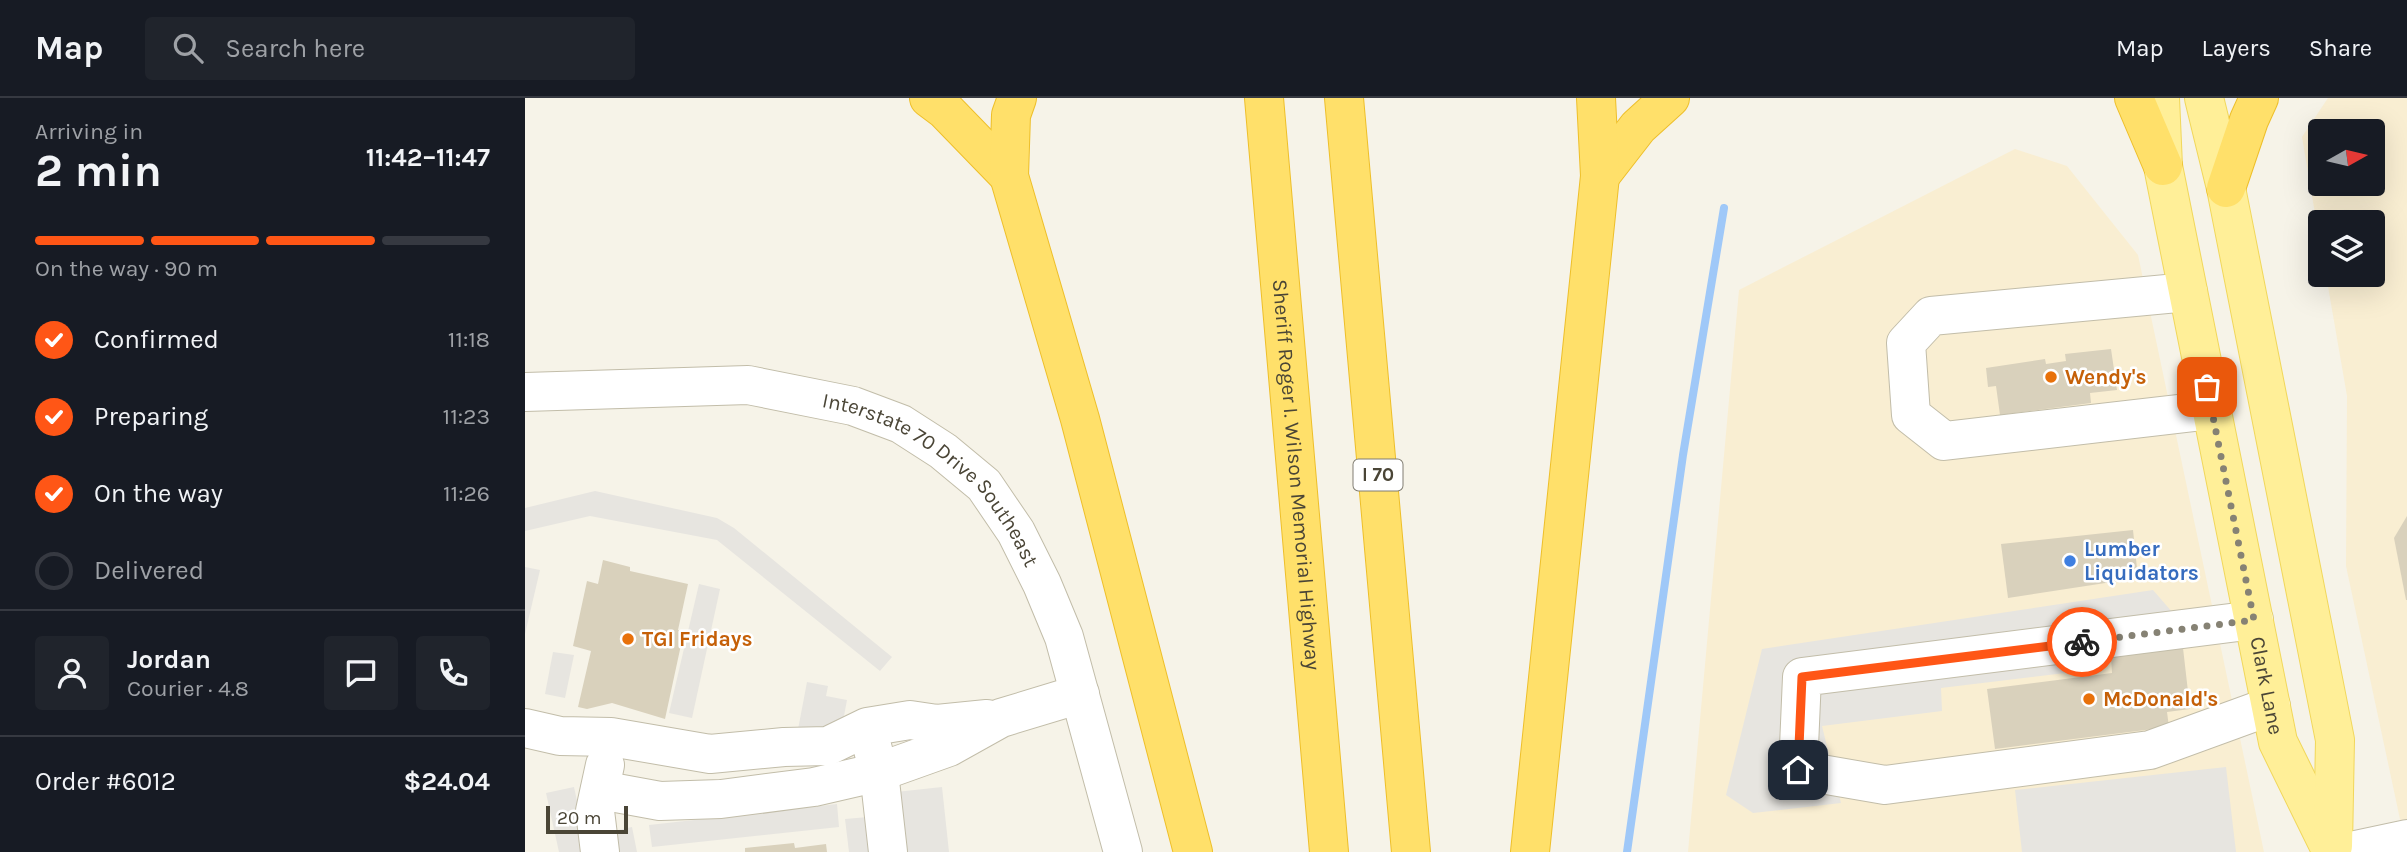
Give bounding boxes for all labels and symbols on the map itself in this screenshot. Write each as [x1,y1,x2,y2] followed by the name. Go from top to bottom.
[2308,119,2385,196] north arrow
[1268,278,1325,671] street label: Sheriff Roger I. Wilson Memorial Highway
[2177,357,2237,417] pin
[2065,365,2147,389] place label: Wendy's
[2043,369,2059,385] marker: Wendy's
[820,388,1043,571] street label: Interstate 70 Drive Southeast
[1353,460,1403,490] road number: I 70
[2084,537,2199,586] place label: Lumber Liquidators
[2062,553,2078,569] marker: Lumber Liquidators
[2047,607,2117,677] courier
[642,627,753,651] place label: TGI Fridays
[620,631,636,647] marker: TGI Fridays
[2245,634,2288,737] street label: Clark Lane
[2103,687,2218,711] place label: McDonald's
[2081,691,2097,707] marker: McDonald's
[1768,740,1828,800] pin
[546,803,628,835] scale bar

